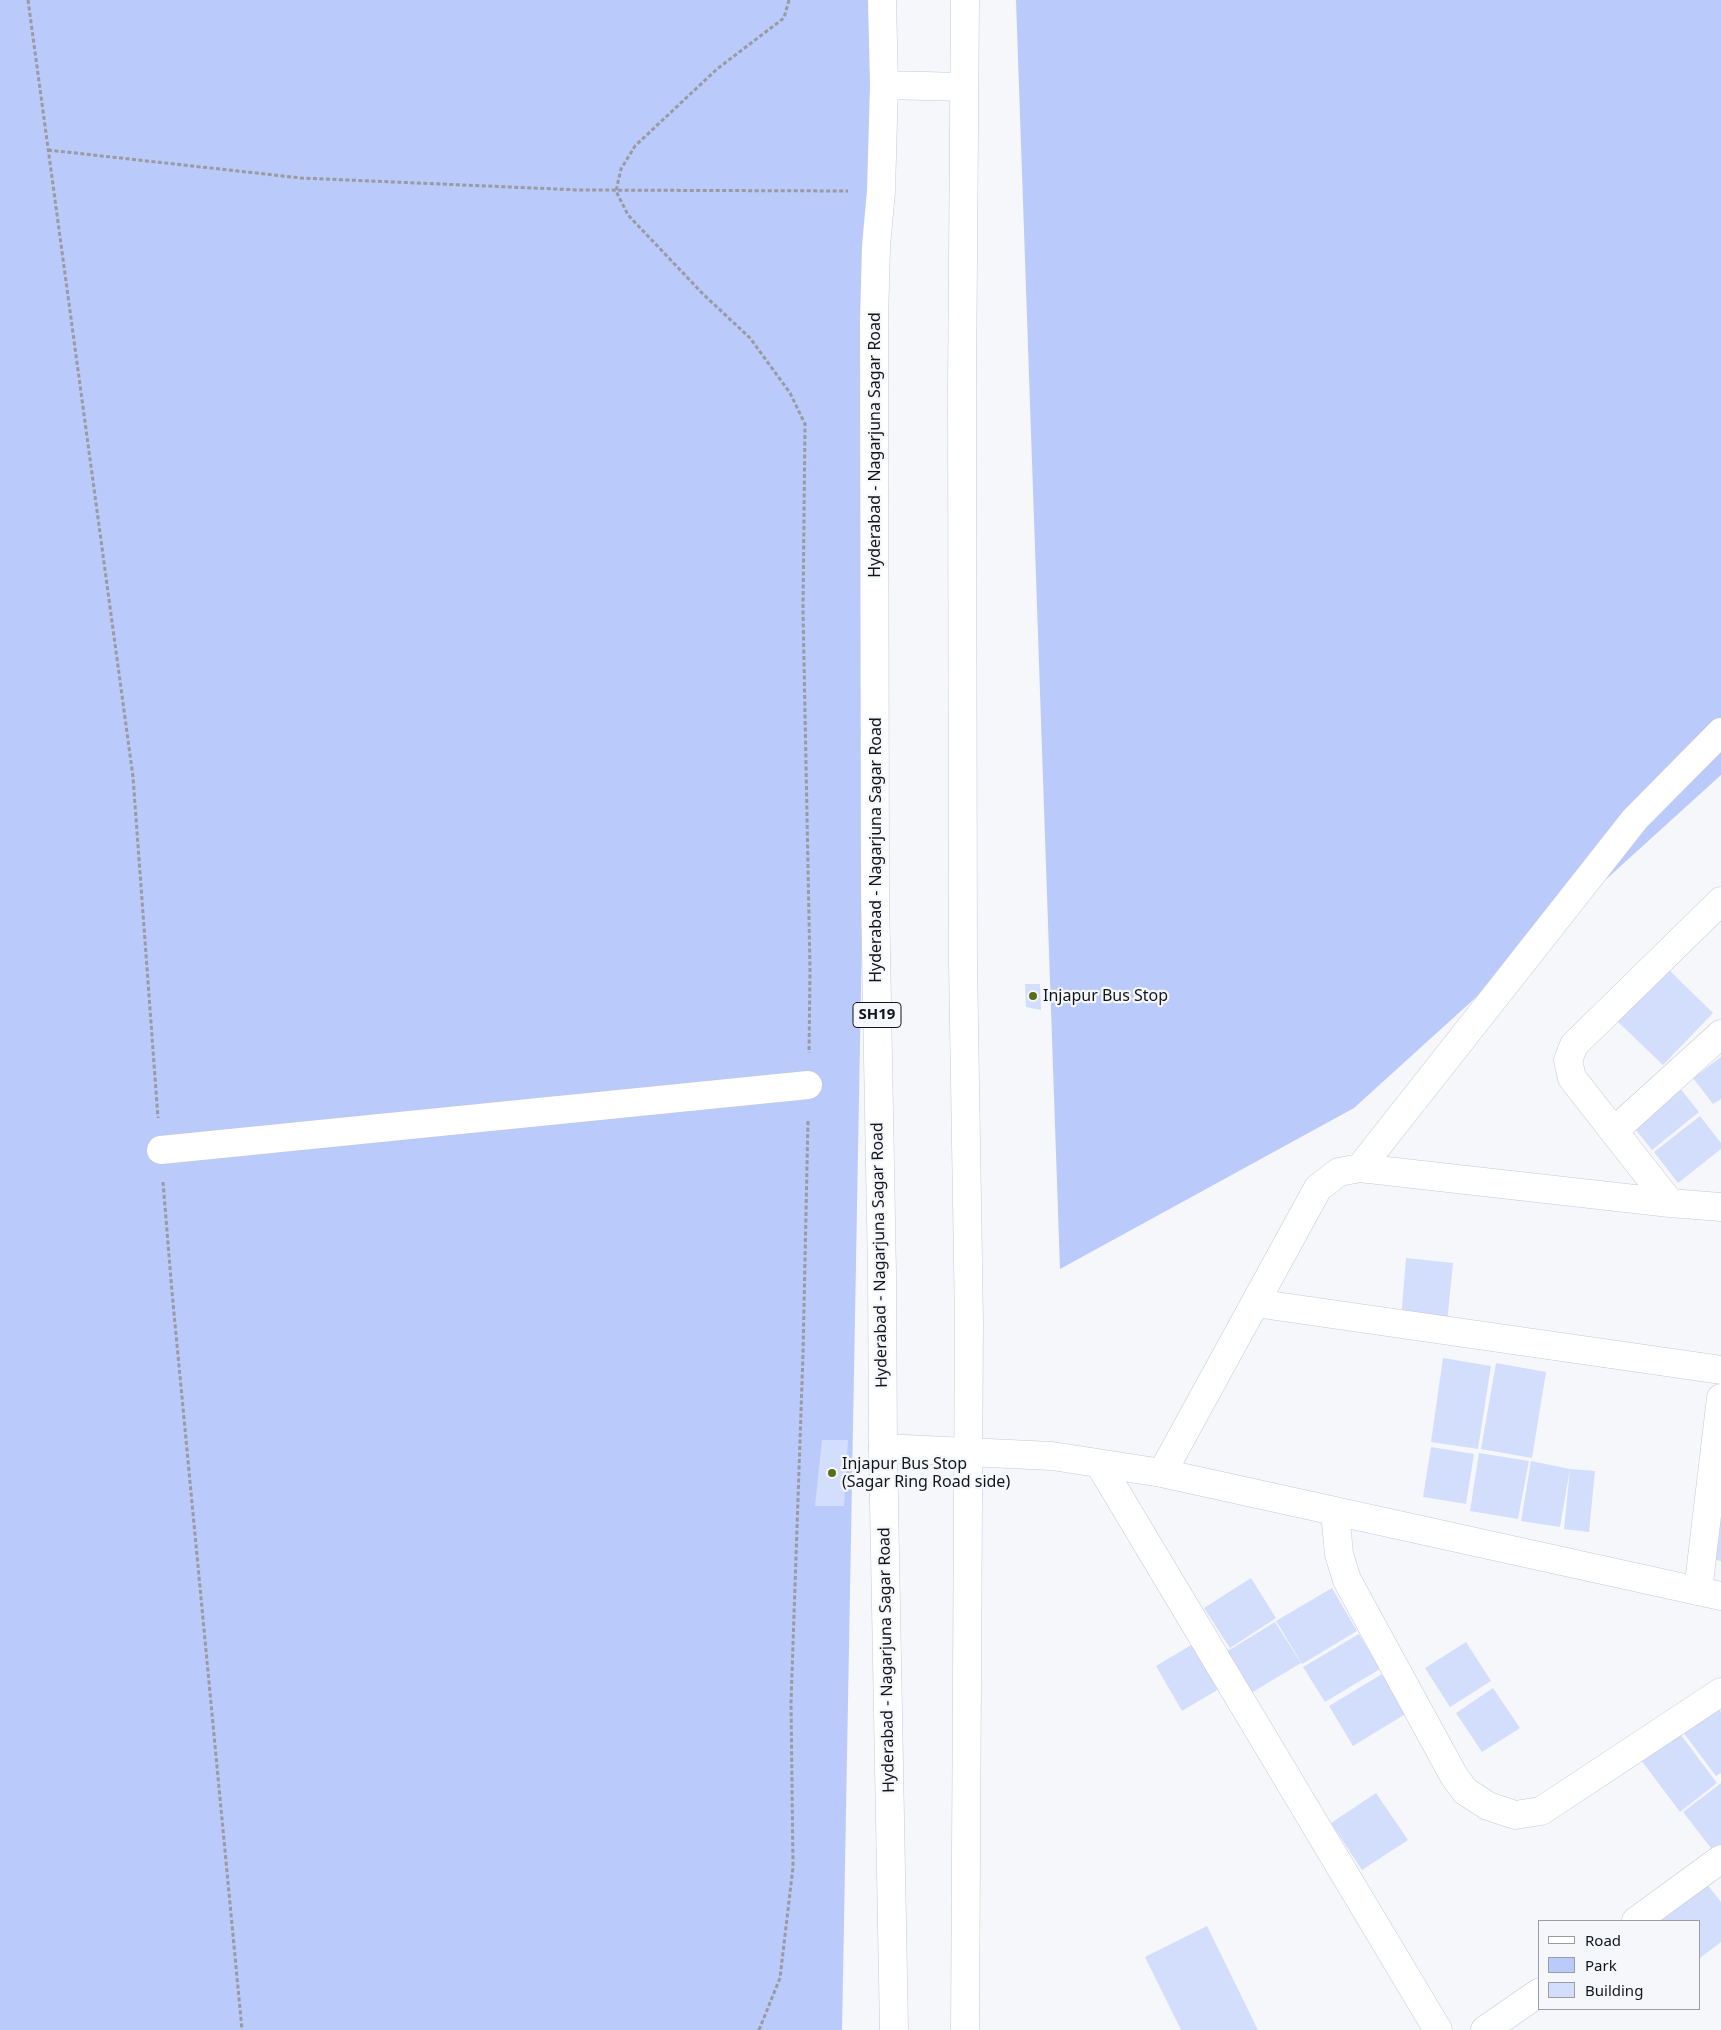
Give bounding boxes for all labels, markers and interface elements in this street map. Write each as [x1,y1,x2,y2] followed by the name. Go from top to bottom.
[865,312,885,578] street label: Hyderabad - Nagarjuna Sagar Road
[866,717,886,983] street label: Hyderabad - Nagarjuna Sagar Road
[1043,986,1168,1006] place label: Injapur Bus Stop
[1027,990,1039,1002] marker: Injapur Bus Stop
[853,1002,901,1028] road number: SH19
[868,1122,892,1388] street label: Hyderabad - Nagarjuna Sagar Road
[842,1454,1010,1492] place label: Injapur Bus Stop (Sagar Ring Road side)
[826,1467,838,1479] marker: Injapur Bus Stop (Sagar Ring Road side)
[875,1527,899,1793] street label: Hyderabad - Nagarjuna Sagar Road
[1538,1920,1701,2010] legend
[1585,1930,1621,1950] text: Road
[1585,1955,1617,1975] text: Park
[1585,1980,1643,2000] text: Building

